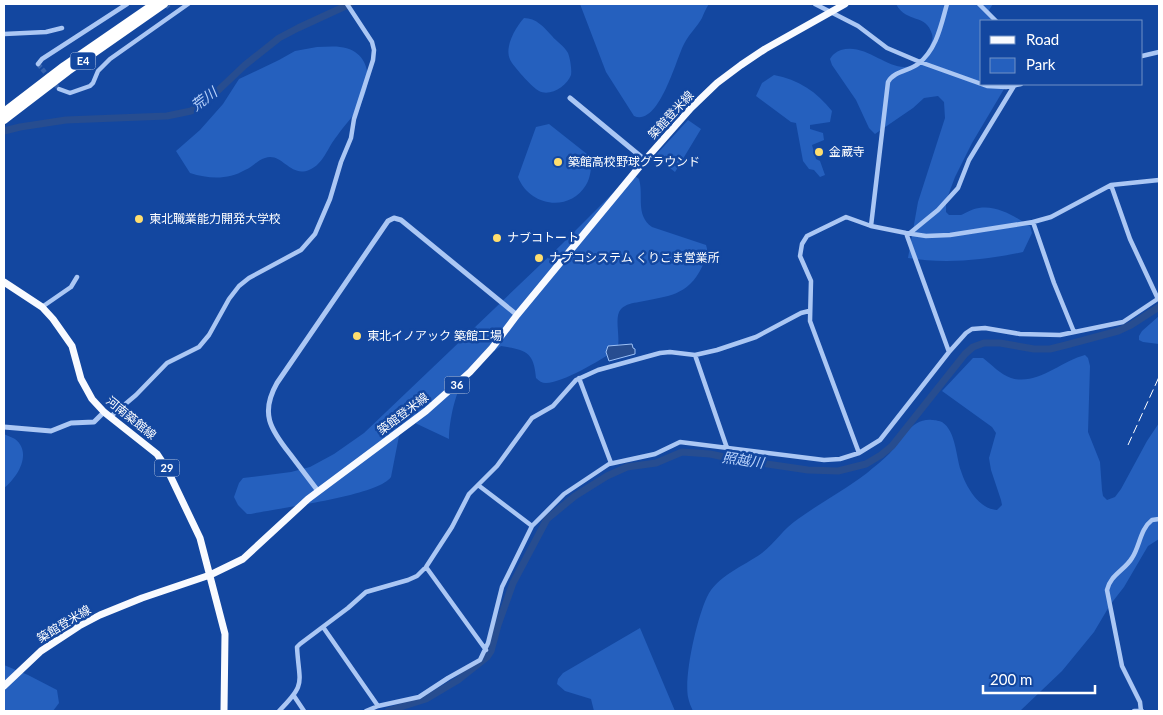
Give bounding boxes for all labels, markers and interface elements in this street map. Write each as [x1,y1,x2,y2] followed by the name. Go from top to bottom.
[980,20,1143,85] legend
[1026,30,1059,48] text: Road
[70,52,96,70] road number: E4
[1026,55,1056,73] text: Park
[187,82,222,114] water label: 荒川
[645,88,697,142] street label: 築館登米線
[829,144,865,159] place label: 金蔵寺
[813,146,825,158] marker: 金蔵寺
[568,154,700,169] place label: 築館高校野球グラウンド
[552,156,564,168] marker: 築館高校野球グラウンド
[149,211,281,226] place label: 東北職業能力開発大学校
[133,213,145,225] marker: 東北職業能力開発大学校
[507,230,579,245] place label: ナブコトート
[491,232,503,244] marker: ナブコトート
[549,250,720,265] place label: ナプコシステム くりこま営業所
[533,252,545,264] marker: ナプコシステム くりこま営業所
[367,328,502,343] place label: 東北イノアック 築館工場
[351,330,363,342] marker: 東北イノアック 築館工場
[444,376,470,394] road number: 36
[374,390,431,438] street label: 築館登米線
[103,393,159,442] street label: 河南築館線
[721,448,767,471] water label: 照越川
[154,459,180,476] road number: 29
[34,602,93,645] street label: 築館登米線
[983,662,1096,694] scale bar
[990,670,1032,688] text: 200 m

